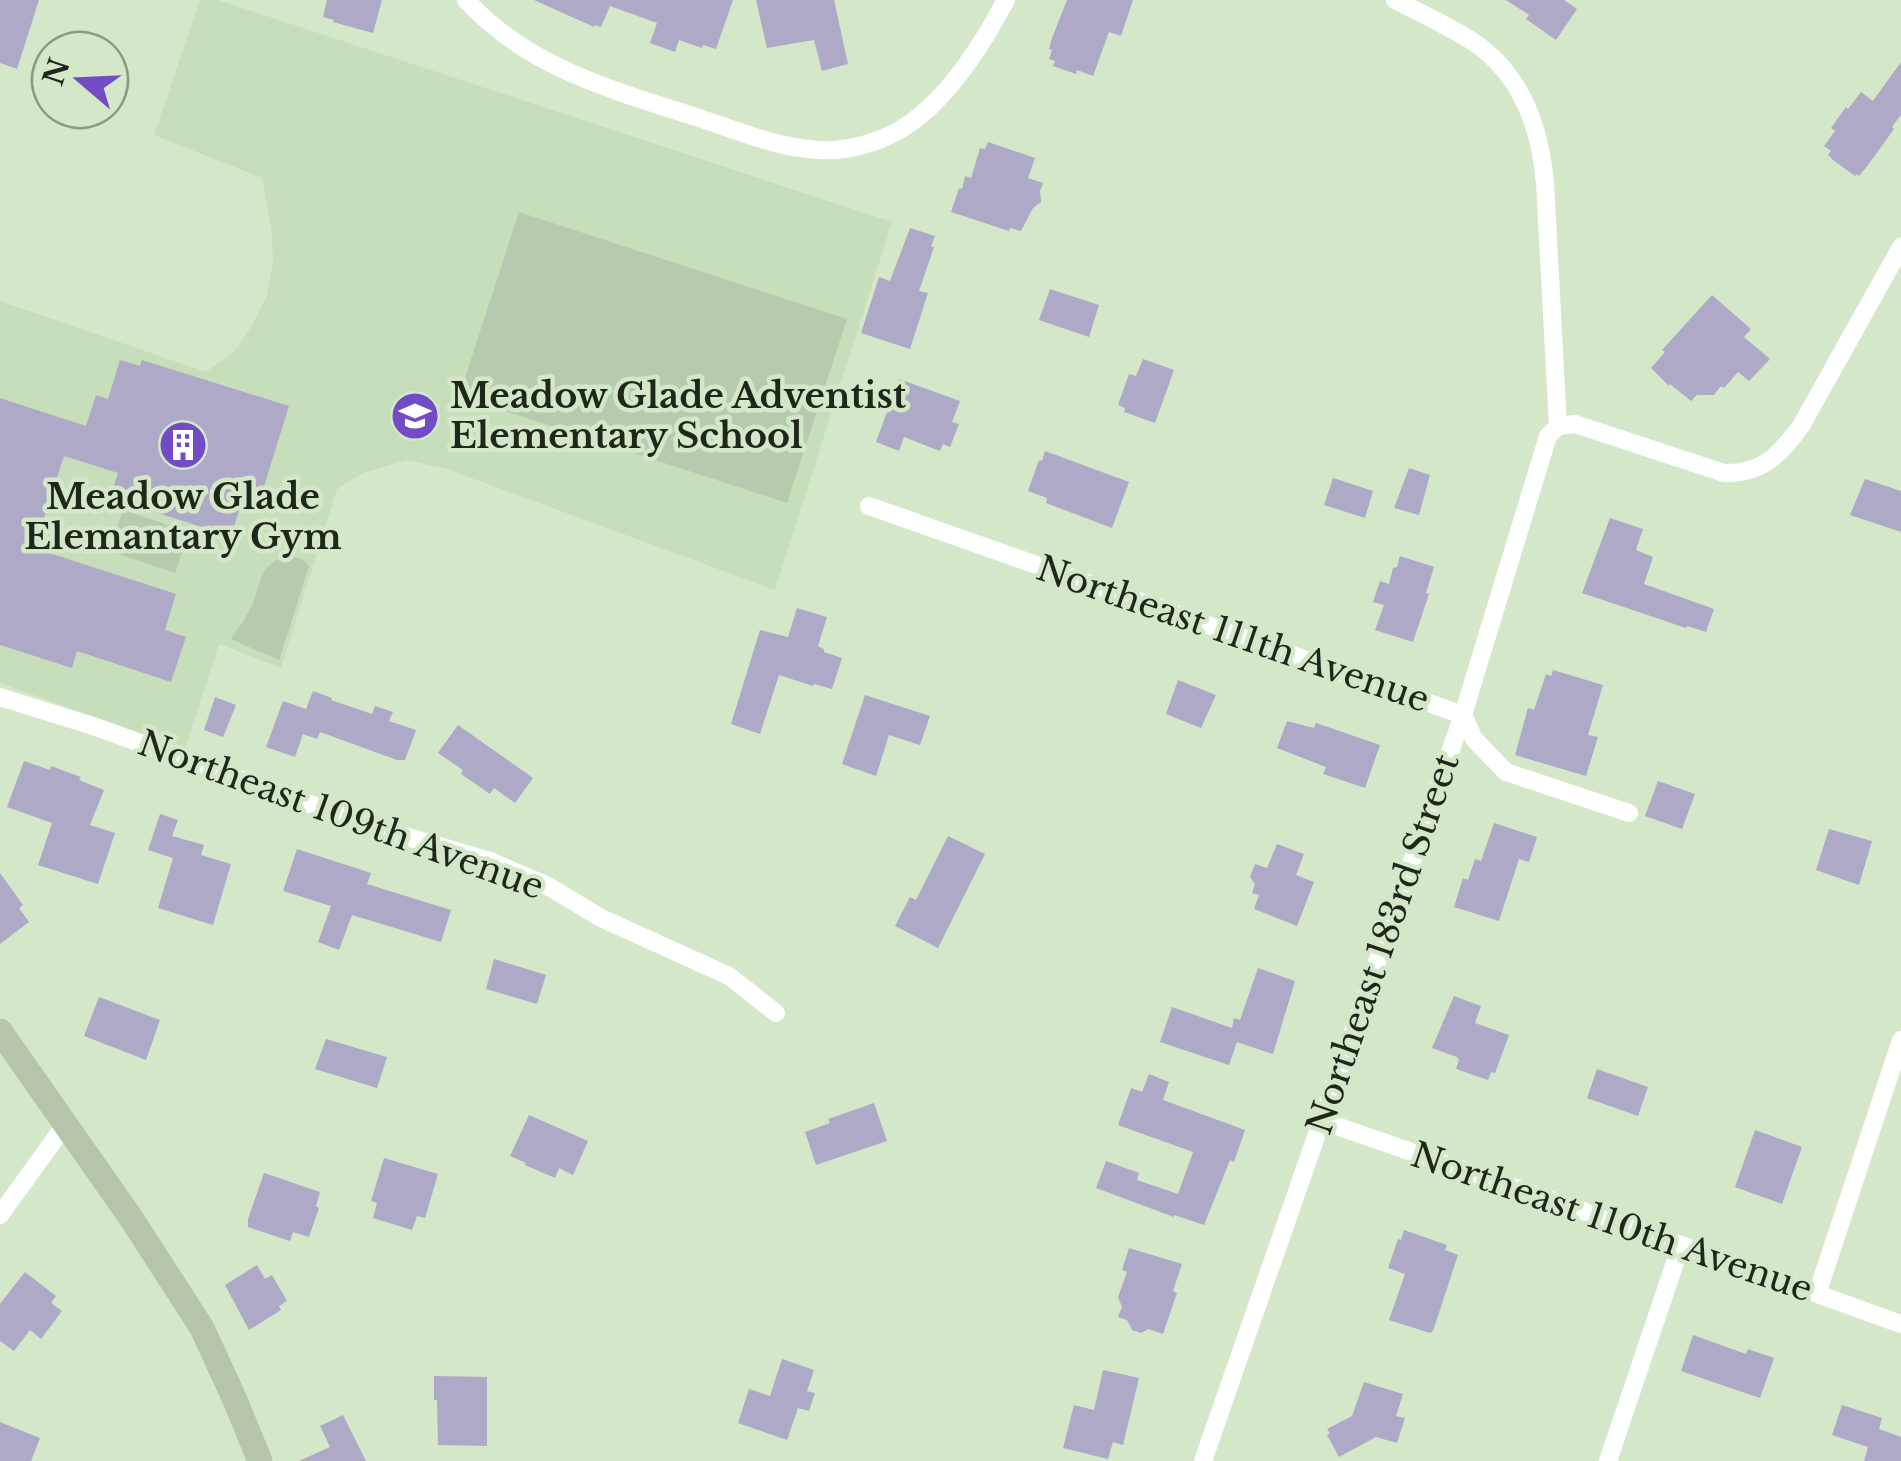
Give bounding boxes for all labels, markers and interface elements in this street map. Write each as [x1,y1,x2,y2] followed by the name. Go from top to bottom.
[30,30,130,130] north arrow
[36,54,78,90] text: N
[450,374,907,457] place label: Meadow Glade Adventist Elementary School
[389,390,441,442] school or university icon: Meadow Glade Adventist Elementary School
[157,419,209,471] building icon: Meadow Glade Elemantary Gym
[24,475,342,558] place label: Meadow Glade Elemantary Gym
[1031,546,1435,721] street label: Northeast 111th Avenue
[133,721,550,908] street label: Northeast 109th Avenue
[1297,748,1468,1140] street label: Northeast 183rd Street
[1406,1133,1818,1310] street label: Northeast 110th Avenue

